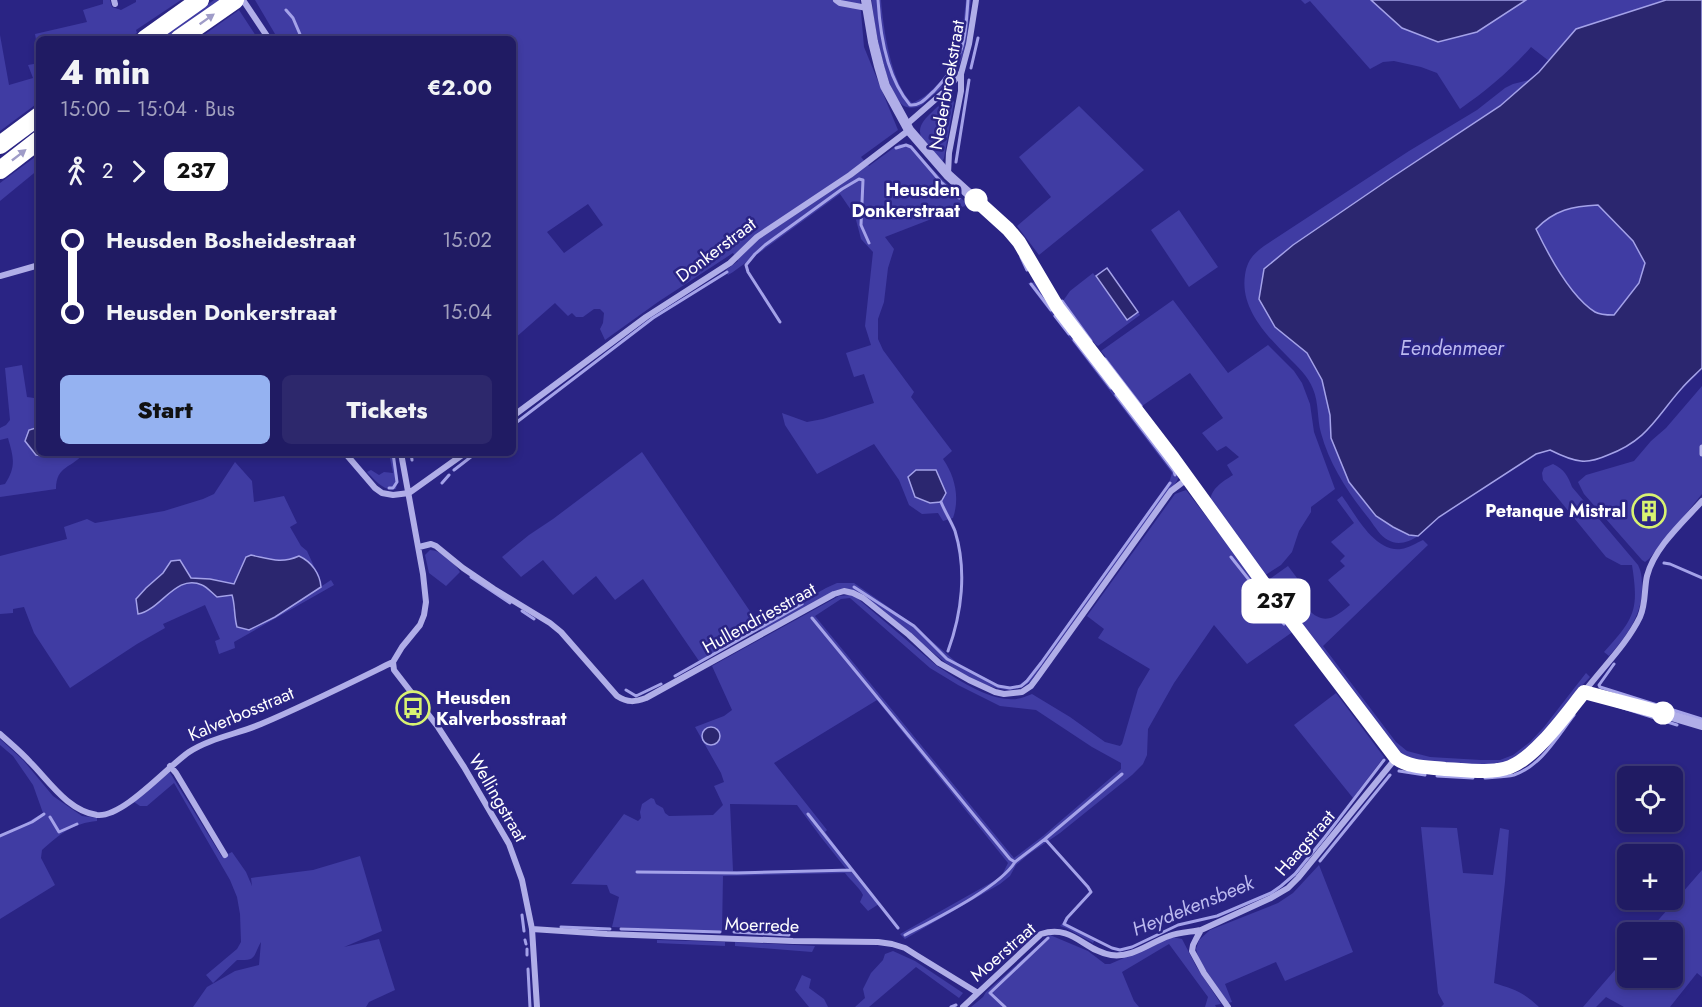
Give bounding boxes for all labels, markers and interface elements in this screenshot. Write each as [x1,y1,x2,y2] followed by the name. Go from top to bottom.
[198,13,214,25] one-way arrow
[923,17,971,152] street label: Nederbroekstraat
[60,49,150,96] text: 4 min
[427,71,492,103] text: €2.00
[60,95,235,124] text: 15:00 – 15:04 · Bus
[12,149,27,161] one-way arrow
[60,155,93,188] icon: walk
[122,155,155,188] icon: forward
[176,156,216,186] text: 237
[102,157,113,186] text: 2
[852,177,960,224] place label: Heusden Donkerstraat
[965,189,987,211] marker: Heusden Donkerstraat
[671,211,762,289] street label: Donkerstraat
[106,224,356,256] text: Heusden Bosheidestraat
[442,226,492,255] text: 15:02
[106,296,337,328] text: Heusden Donkerstraat
[442,298,492,327] text: 15:04
[1400,334,1505,363] water label: Eendenmeer
[60,375,270,444] button: Start
[282,375,492,444] button: Tickets
[1631,493,1667,529] building icon: Petanque Mistral
[1485,498,1626,524] place label: Petanque Mistral
[697,576,821,660] street label: Hullendriesstraat
[1242,582,1310,620] line badge: 237
[1256,586,1296,616] text: 237
[184,680,299,748] street label: Kalverbosstraat
[436,685,567,732] place label: Heusden Kalverbosstraat
[395,690,431,726] bus stop icon: Heusden Kalverbosstraat
[1652,702,1674,724] unlabelled marker
[462,749,534,847] street label: Wellingstraat
[1617,766,1683,988] map controls
[1617,766,1683,832] button: locate
[1269,804,1341,882] street label: Haagstraat
[1617,844,1683,910] button: +
[1128,868,1260,944] water label: Heydekensbeek
[724,911,800,939] street label: Moerrede
[965,916,1042,988] street label: Moerstraat
[1617,922,1683,988] button: −

